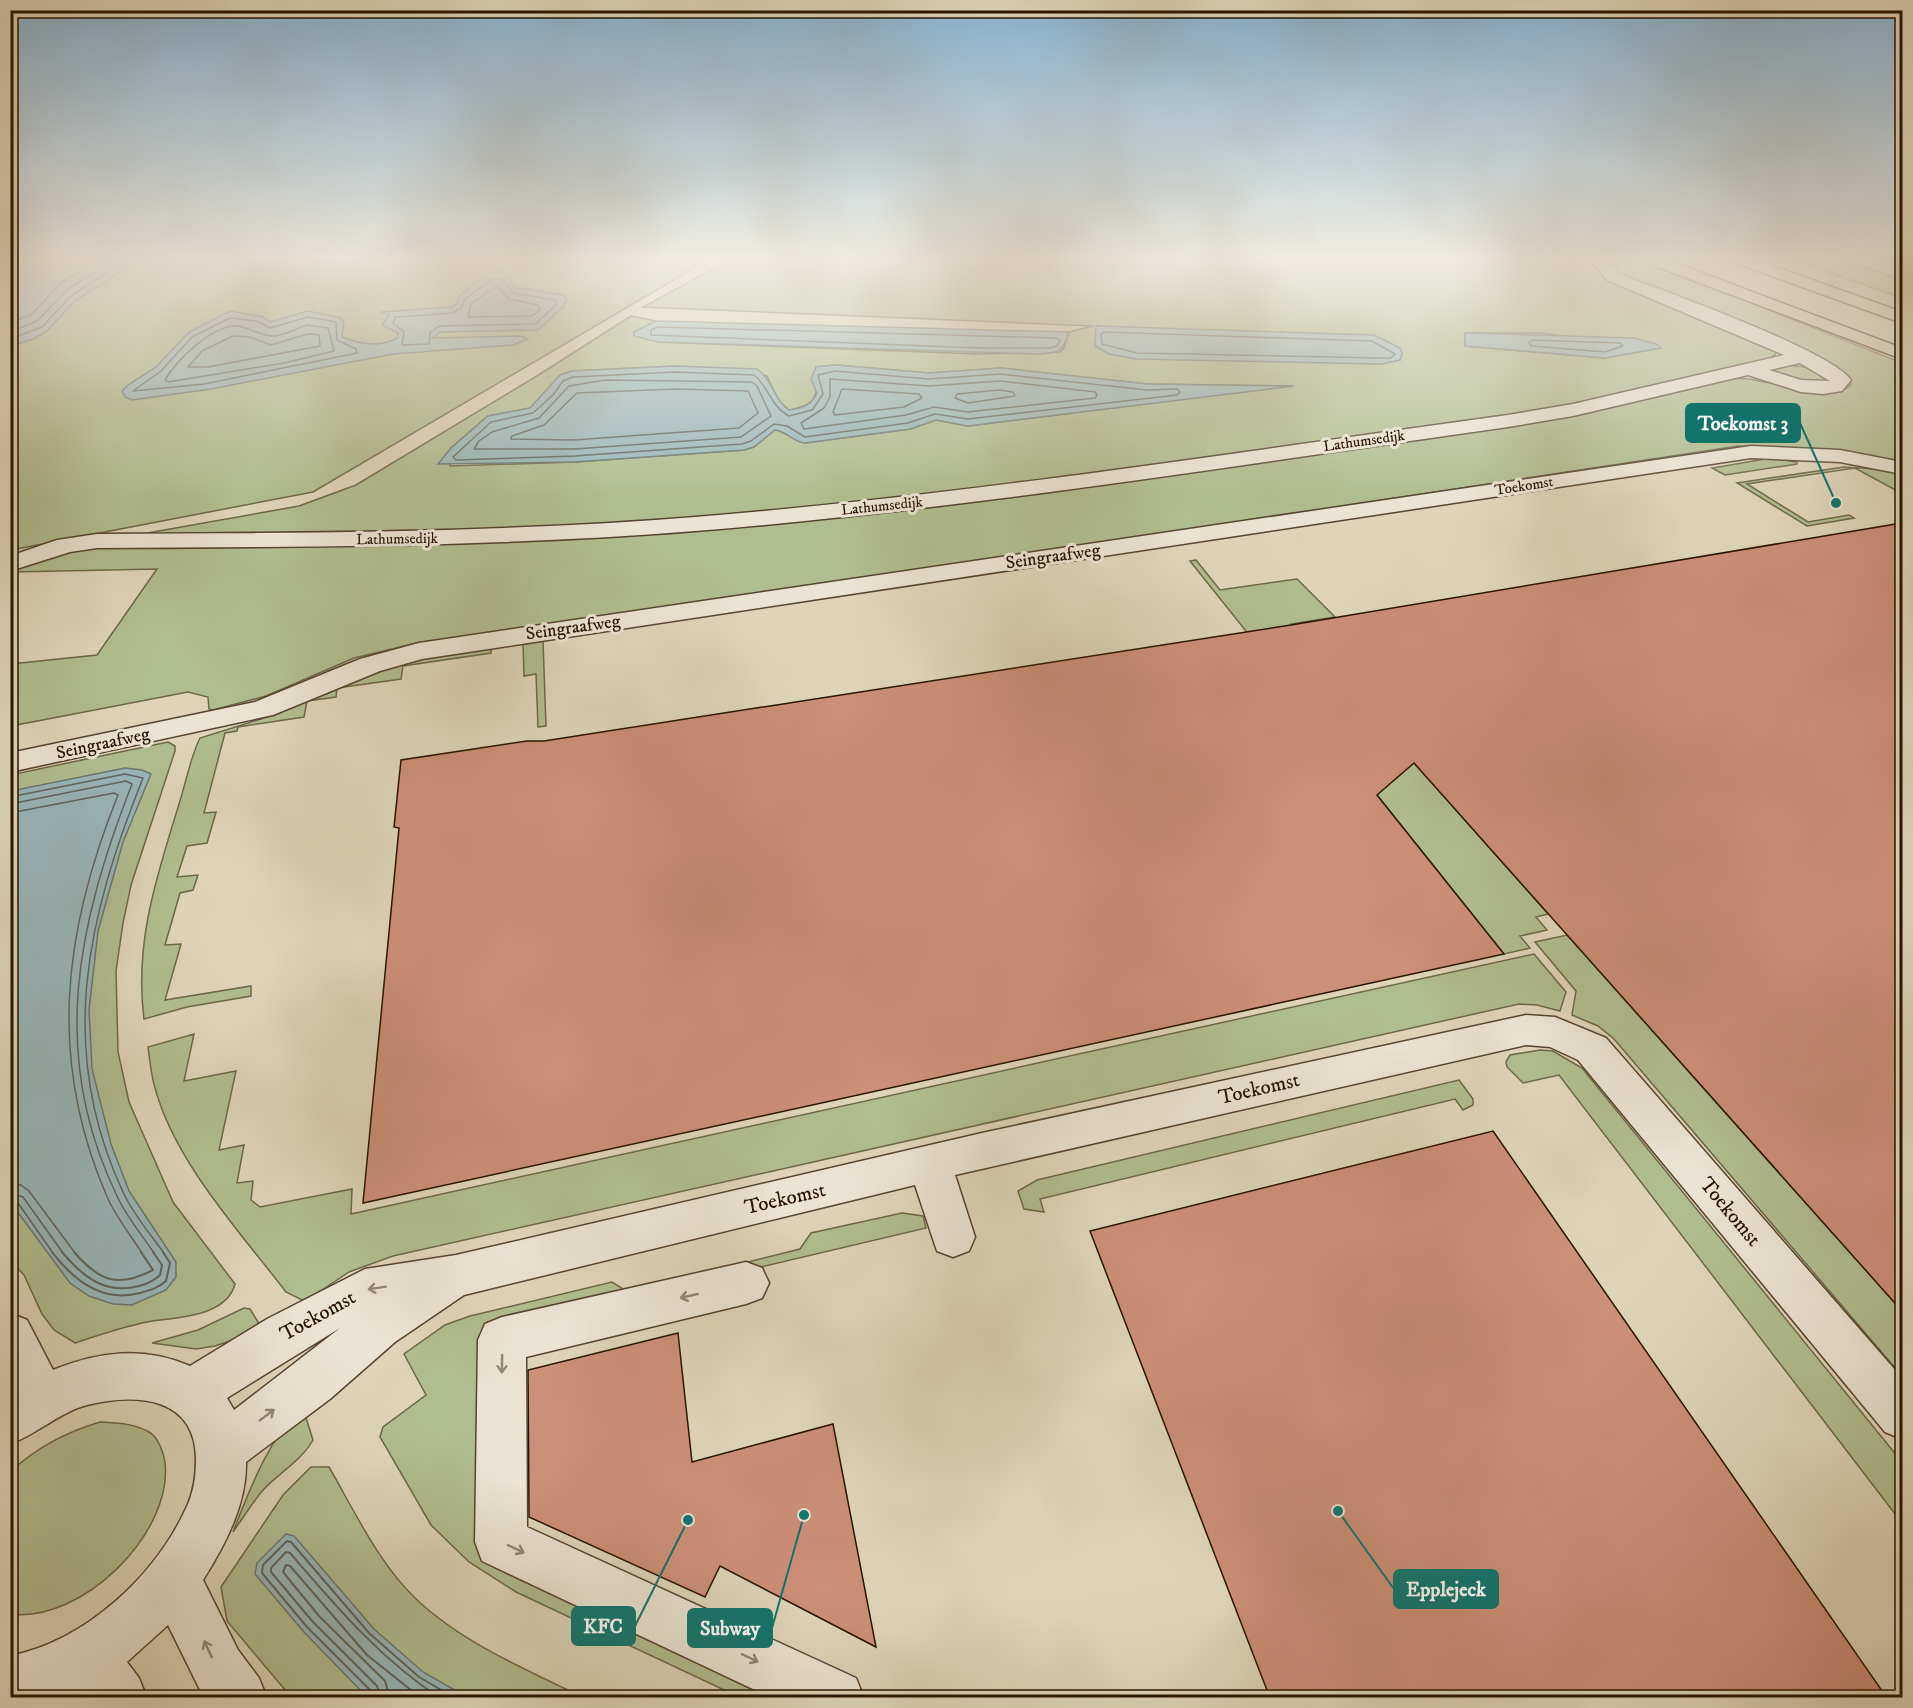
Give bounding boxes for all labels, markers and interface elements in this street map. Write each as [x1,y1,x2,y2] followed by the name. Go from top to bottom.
[1686,404,1800,442] callout: Toekomst 3
[1697,412,1788,437] text: Toekomst 3
[1322,426,1406,456] street label: Lathumsedijk
[1493,472,1555,500] street label: Toekomst
[840,492,924,520] street label: Lathumsedijk
[356,529,439,549] street label: Lathumsedijk
[1004,539,1102,575] street label: Seingraafweg
[524,610,622,646] street label: Seingraafweg
[54,723,152,765] street label: Seingraafweg
[1216,1067,1302,1111] street label: Toekomst
[1694,1172,1767,1252] street label: Toekomst
[742,1177,828,1221] street label: Toekomst
[368,1283,388,1294] one-way arrow
[276,1284,361,1347] street label: Toekomst
[680,1291,699,1303] one-way arrow
[496,1354,508,1374] one-way arrow
[259,1409,275,1421] one-way arrow
[506,1544,524,1556] one-way arrow
[1394,1570,1498,1608] callout: Epplejeck
[1406,1578,1487,1603] text: Epplejeck
[572,1607,635,1645] callout: KFC
[688,1609,772,1647] callout: Subway
[583,1615,623,1640] text: KFC
[700,1617,761,1642] text: Subway
[201,1640,213,1658] one-way arrow
[741,1652,759,1664] one-way arrow

